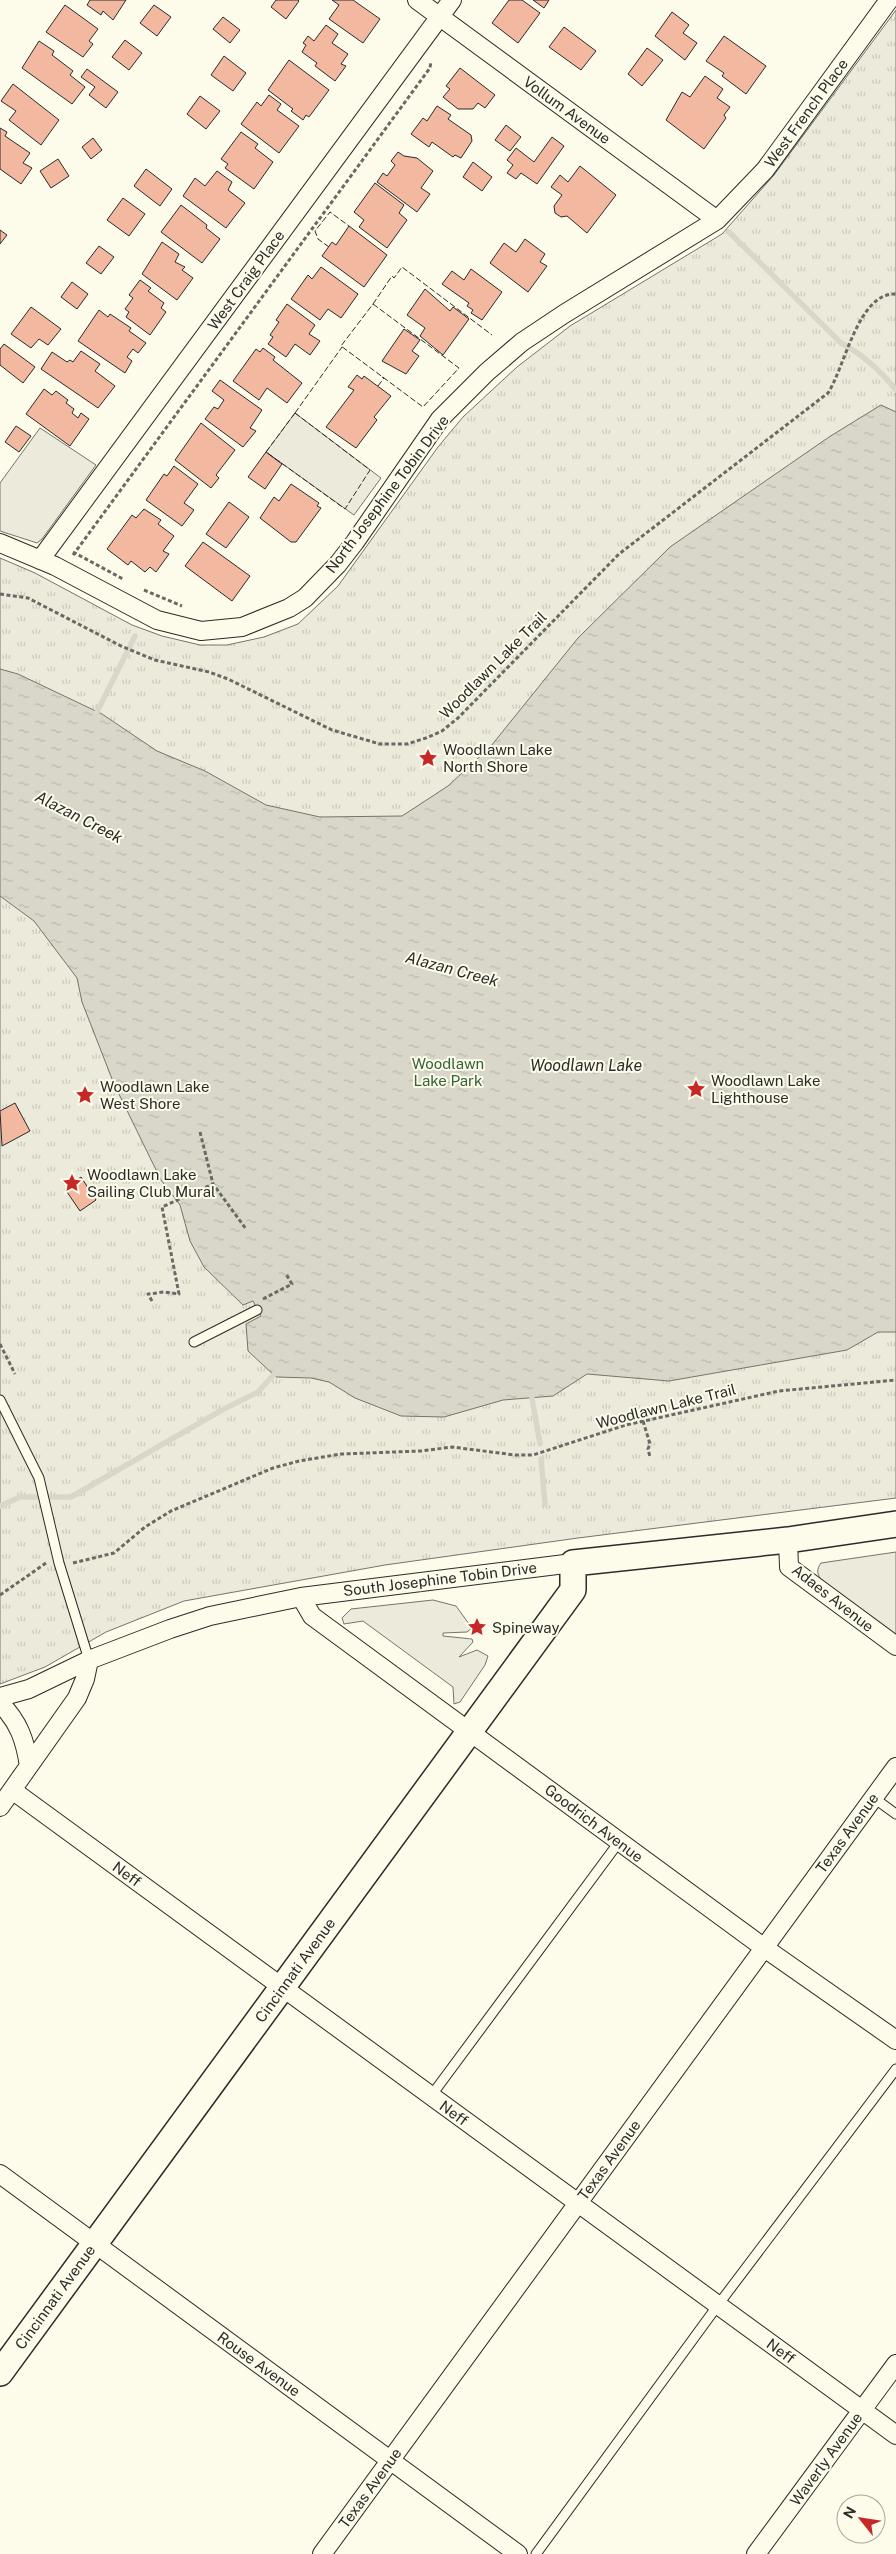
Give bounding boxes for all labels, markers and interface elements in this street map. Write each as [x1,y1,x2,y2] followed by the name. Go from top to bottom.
[761,55,851,171] street label: West French Place
[520,73,614,147] street label: Vollum Avenue
[204,227,288,333] street label: West Craig Place
[322,412,452,576] street label: North Josephine Tobin Drive
[436,608,550,722] street label: Woodlawn Lake Trail
[443,741,552,775] place label: Woodlawn Lake North Shore
[417,747,439,769] place icon: Woodlawn Lake North Shore
[32,787,126,847] water label: Alazan Creek
[403,947,501,991] water label: Alazan Creek
[412,1055,484,1089] park label: Woodlawn Lake Park
[530,1056,642,1075] water label: Woodlawn Lake
[711,1072,820,1106] place label: Woodlawn Lake Lighthouse
[100,1078,209,1112] place label: Woodlawn Lake West Shore
[685,1078,707,1100] place icon: Woodlawn Lake Lighthouse
[74,1084,96,1106] place icon: Woodlawn Lake West Shore
[87,1166,215,1200] place label: Woodlawn Lake Sailing Club Mural
[61,1172,83,1194] place icon: Woodlawn Lake Sailing Club Mural
[594,1380,738,1432] street label: Woodlawn Lake Trail
[342,1559,538,1599] street label: South Josephine Tobin Drive
[789,1561,877,1635] street label: Adaes Avenue
[466,1616,488,1638] place icon: Spineway
[492,1619,559,1636] place label: Spineway
[542,1781,646,1865] street label: Goodrich Avenue
[812,1790,882,1876] street label: Texas Avenue
[109,1858,145,1890] street label: Neff
[251,1915,339,2025] street label: Cincinnati Avenue
[436,2097,472,2129] street label: Neff
[574,2117,644,2203] street label: Texas Avenue
[11,2242,99,2352] street label: Cincinnati Avenue
[214,2328,304,2400] street label: Rouse Avenue
[763,2335,799,2367] street label: Neff
[787,2409,865,2509] street label: Waverly Avenue
[335,2445,405,2531] street label: Texas Avenue
[836,2494,886,2544] north arrow
[840,2504,859,2521] text: N

